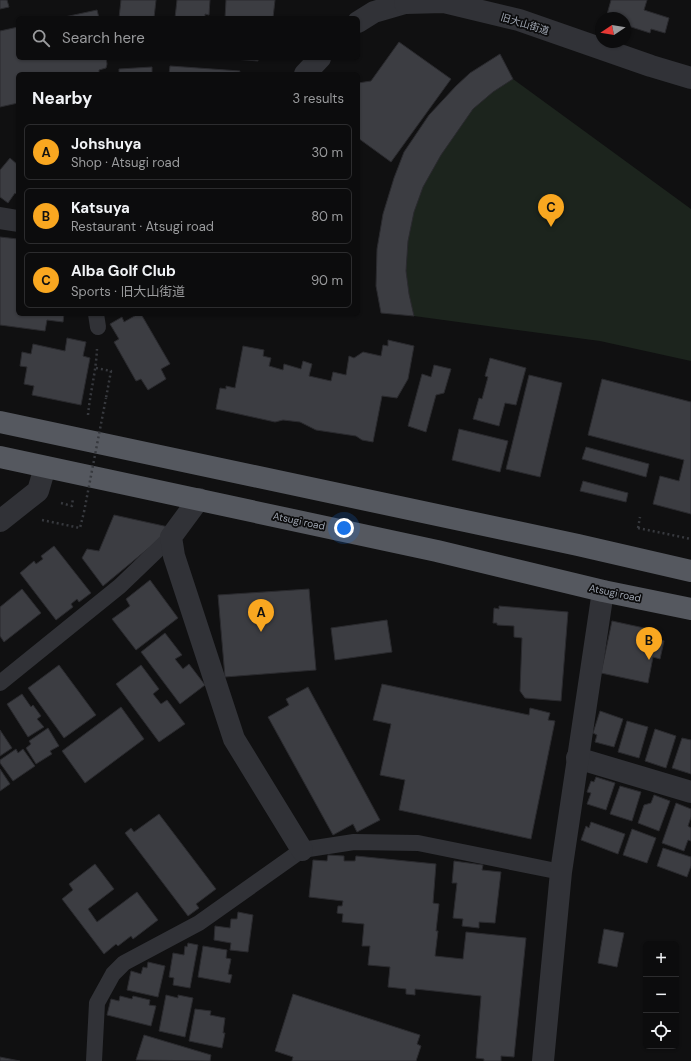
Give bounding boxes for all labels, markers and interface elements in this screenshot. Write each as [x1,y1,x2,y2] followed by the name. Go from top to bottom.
[499,10,551,38] street label: 旧大山街道
[595,12,631,48] north arrow
[16,16,360,60] search box
[30,27,52,49] icon: search
[62,28,145,48] text: Search here
[32,87,92,109] text: Nearby
[292,90,344,107] text: 3 results
[71,134,141,154] text: Johshuya
[41,144,51,161] text: A
[311,144,343,161] text: 30 m
[71,154,180,171] text: Shop · Atsugi road
[538,194,564,227] pin: C
[71,198,130,218] text: Katsuya
[42,208,50,225] text: B
[311,208,343,225] text: 80 m
[71,218,214,235] text: Restaurant · Atsugi road
[71,261,176,281] text: Alba Golf Club
[41,272,51,289] text: C
[311,272,343,289] text: 90 m
[71,283,185,300] text: Sports · 旧大山街道
[272,509,326,533] street label: Atsugi road
[334,518,354,538] your location
[588,581,642,605] street label: Atsugi road
[248,599,274,632] pin: A
[636,627,662,660] pin: B
[643,941,679,1049] map controls
[643,941,679,977] button: +
[643,977,679,1013] button: −
[643,1013,679,1049] button: locate

